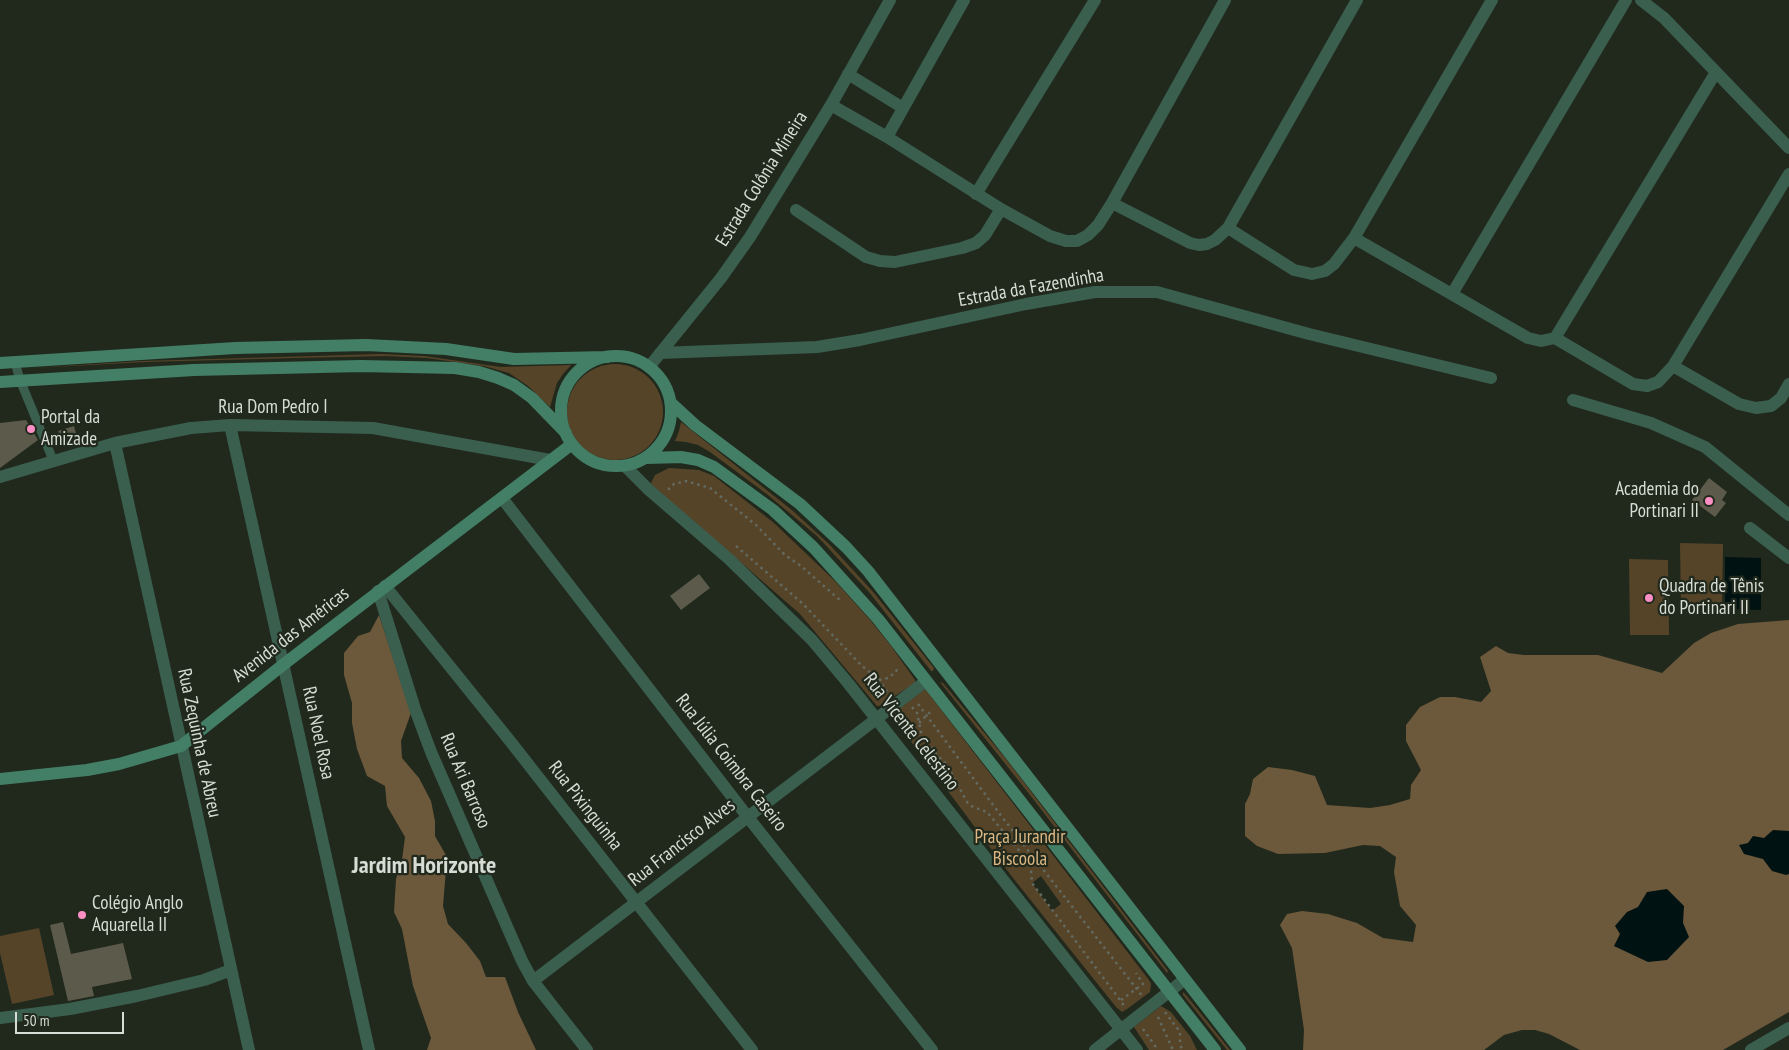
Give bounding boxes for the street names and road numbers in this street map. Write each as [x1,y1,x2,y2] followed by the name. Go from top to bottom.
[711,107,813,251] street label: Estrada Colônia Mineira
[957,264,1105,312] street label: Estrada da Fazendinha
[218,397,328,419] street label: Rua Dom Pedro I
[228,582,354,688] street label: Avenida das Américas
[172,666,226,820] street label: Rua Zequinha de Abreu
[858,669,964,795] street label: Rua Vicente Celestino
[297,684,339,782] street label: Rua Noel Rosa
[670,690,792,836] street label: Rua Júlia Coimbra Caseiro
[435,730,495,832] street label: Rua Ari Barroso
[543,757,627,855] street label: Rua Pixinguinha
[624,794,740,892] street label: Rua Francisco Alves

